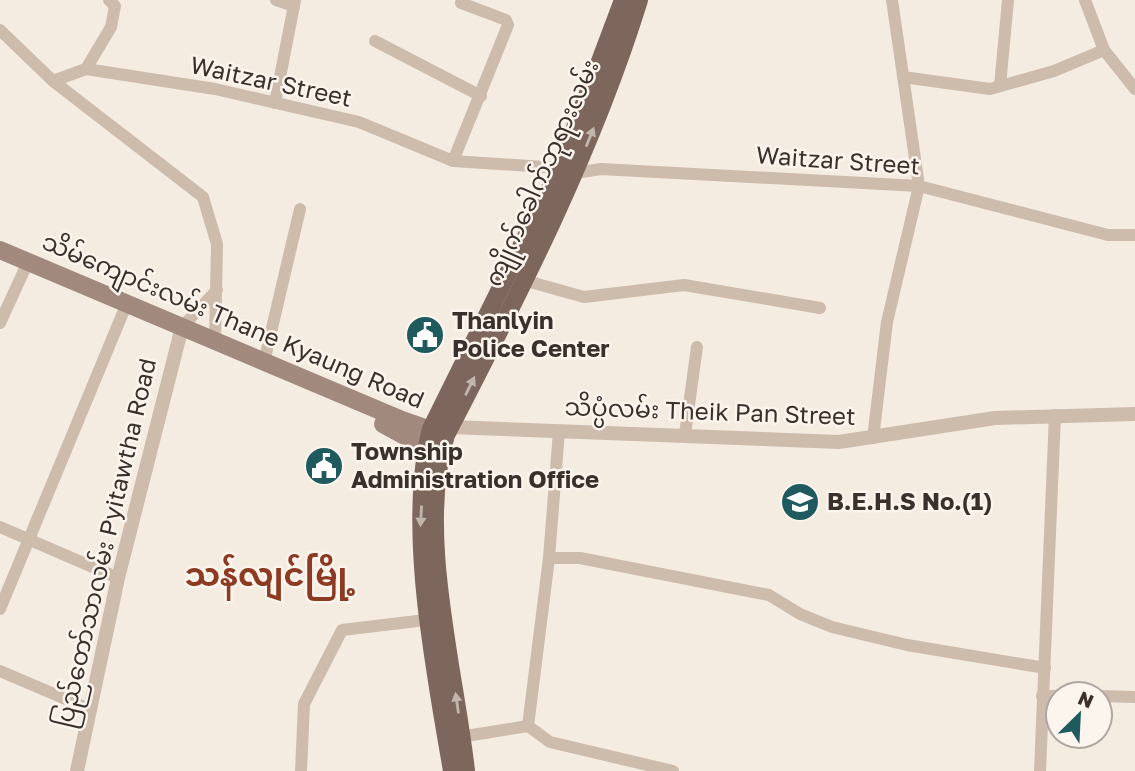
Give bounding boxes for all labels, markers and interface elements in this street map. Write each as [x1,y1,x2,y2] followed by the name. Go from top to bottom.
[188,49,355,112] street label: Waitzar Street
[478,55,609,293] street label: ကျိုက်ခေါက်ဘုရားလမ်း
[584,126,595,147] one-way arrow
[755,139,921,180] street label: Waitzar Street
[36,226,429,419] street label: သိမ်ကျောင်းလမ်း Thane Kyaung Road
[452,305,610,362] place label: Thanlyin Police Center
[404,314,446,356] public building icon: Thanlyin Police Center
[48,355,167,732] street label: ပြည်တော်သာလမ်း Pyitawtha Road
[465,376,476,396] one-way arrow
[564,391,856,437] street label: သိပ္ပံလမ်း Theik Pan Street
[351,436,599,493] place label: Township Administration Office
[303,445,345,487] public building icon: Township Administration Office
[779,481,821,523] school or university icon: B.E.H.S No.(1)
[827,486,992,515] place label: B.E.H.S No.(1)
[416,505,427,527] one-way arrow
[184,553,356,602] district label: သန်လျင်မြို့
[1044,680,1114,750] north arrow
[1075,686,1097,712] text: N
[452,692,463,714] one-way arrow

